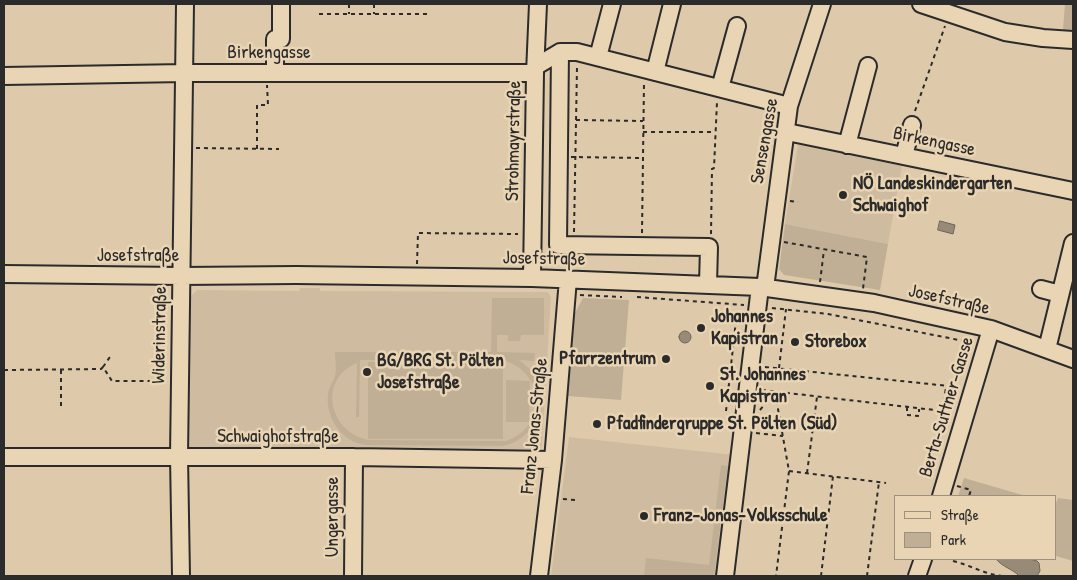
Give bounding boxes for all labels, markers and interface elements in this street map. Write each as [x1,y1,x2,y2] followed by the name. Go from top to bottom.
[227,42,311,64] street label: Birkengasse
[502,81,526,201] street label: Strohmayrstraße
[746,96,784,186] street label: Sensengasse
[891,122,977,162] street label: Birkengasse
[853,173,1012,217] place label: NÖ Landeskindergarten Schwaighof
[837,189,849,201] marker: NÖ Landeskindergarten Schwaighof
[97,245,179,267] street label: Josefstraße
[503,247,585,271] street label: Josefstraße
[906,280,992,320] street label: Josefstraße
[148,286,172,384] street label: Widerinstraße
[711,306,778,350] place label: Johannes Kapistran
[695,322,707,334] marker: Johannes Kapistran
[805,331,867,353] place label: Storebox
[915,334,979,480] street label: Berta-Suttner-Gasse
[789,336,801,348] marker: Storebox
[559,348,656,370] place label: Pfarrzentrum
[377,350,504,394] place label: BG/BRG St. Pölten Josefstraße
[660,353,672,365] marker: Pfarrzentrum
[517,357,553,495] street label: Franz Jonas-Straße
[720,364,806,408] place label: St. Johannes Kapistran
[361,366,373,378] marker: BG/BRG St. Pölten Josefstraße
[704,380,716,392] marker: St. Johannes Kapistran
[607,413,837,435] place label: Pfadfindergruppe St. Pölten (Süd)
[591,418,603,430] marker: Pfadfindergruppe St. Pölten (Süd)
[217,426,339,448] street label: Schwaighofstraße
[322,477,344,557] street label: Ungergasse
[894,495,1057,560] legend
[941,504,979,525] text: Straße
[654,505,827,527] place label: Franz-Jonas-Volksschule
[638,510,650,522] marker: Franz-Jonas-Volksschule
[941,529,966,550] text: Park

